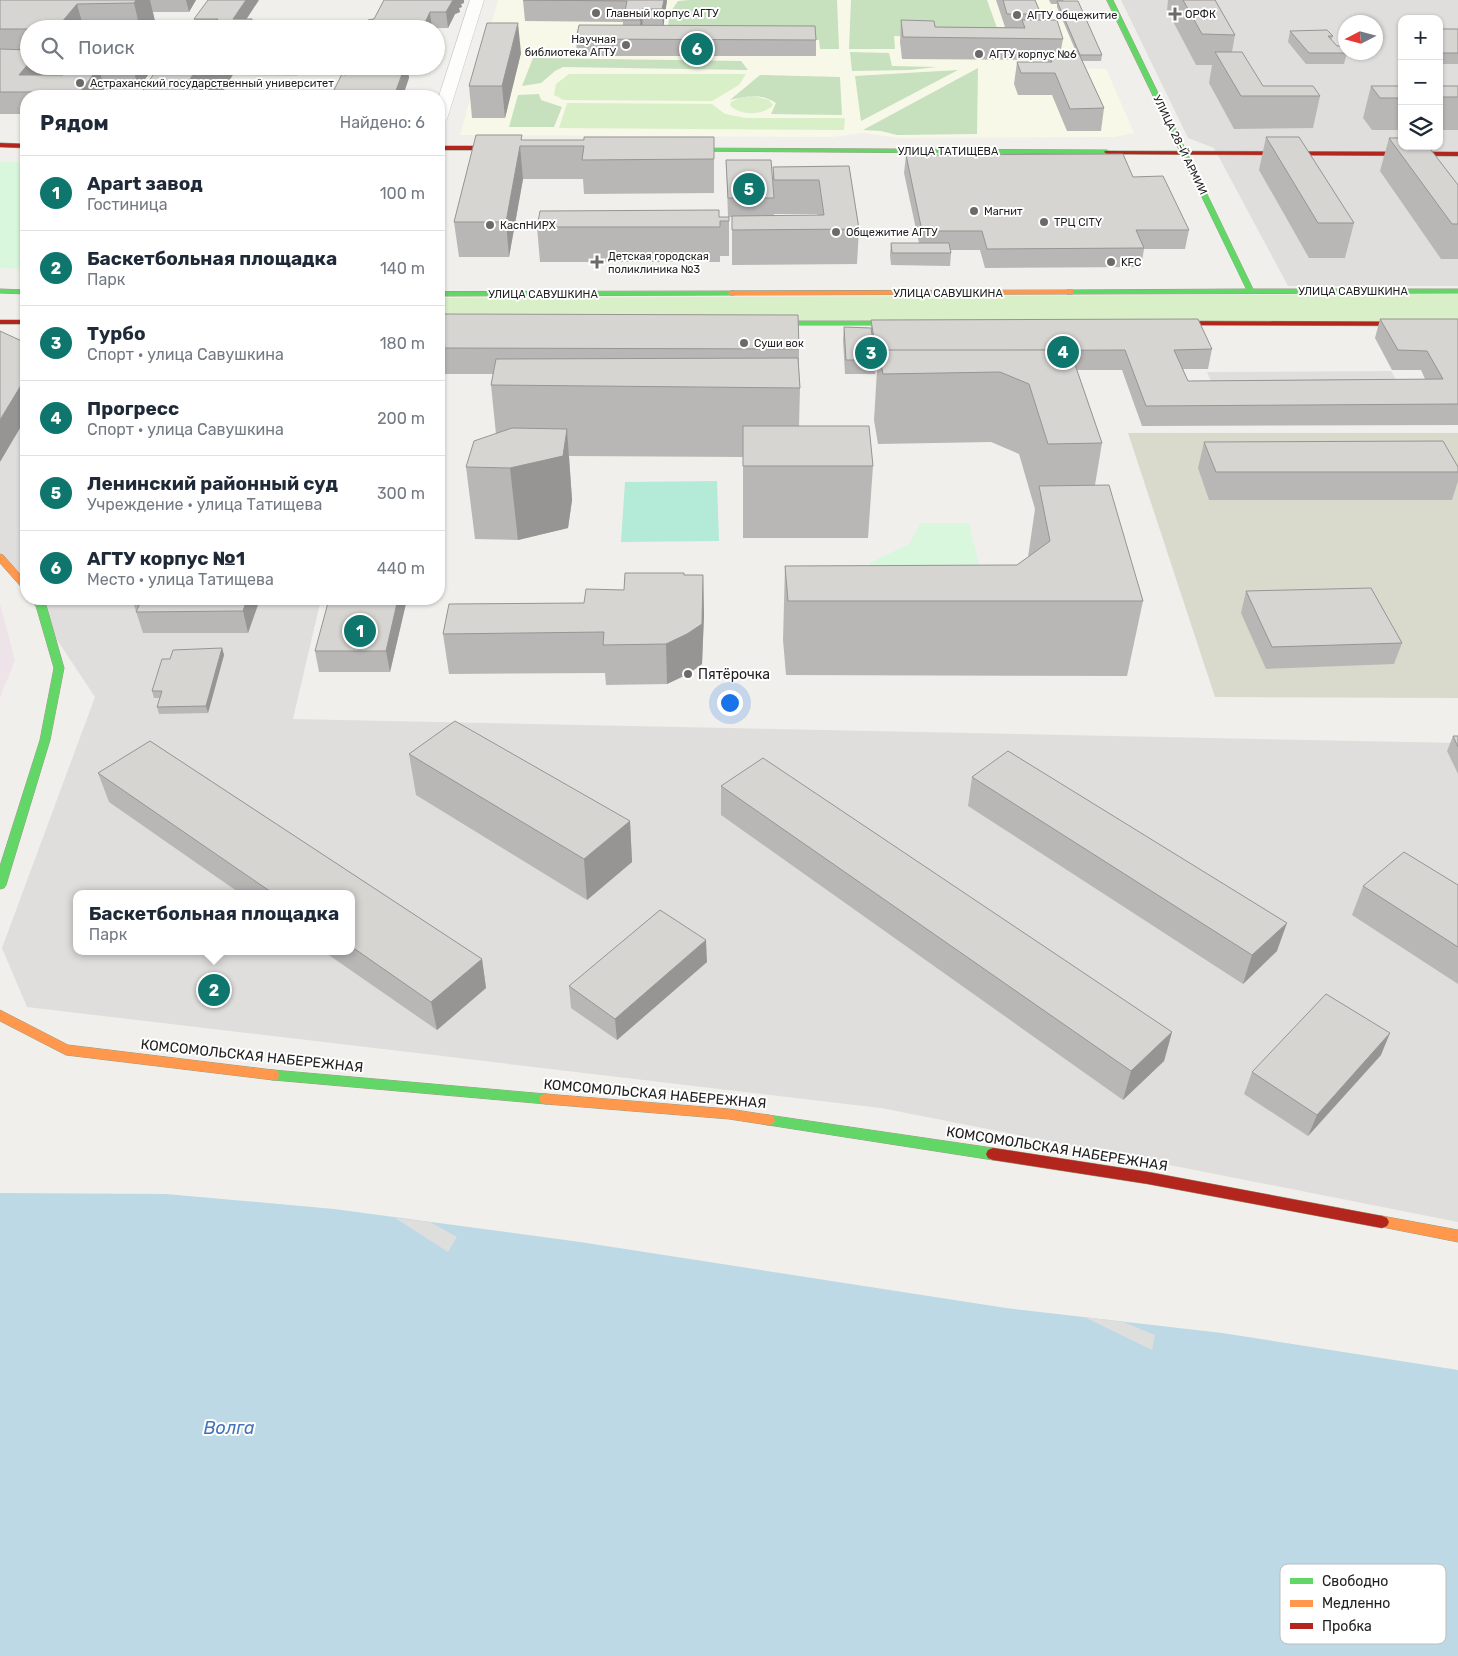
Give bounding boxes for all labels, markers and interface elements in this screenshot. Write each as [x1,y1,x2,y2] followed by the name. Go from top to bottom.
[590,7,602,19] marker: Главный корпус АГТУ
[606,7,719,20] place label: Главный корпус АГТУ
[1169,8,1181,20] marker: ОРФК
[1185,8,1216,21] place label: ОРФК
[1011,9,1023,21] marker: АГТУ общежитие
[1027,9,1117,22] place label: АГТУ общежитие
[1338,15,1383,60] north arrow
[1398,15,1443,150] map controls
[1398,15,1443,60] button: +
[20,20,445,75] search box
[681,30,713,68] pin: 6
[525,33,617,59] place label: Научная библиотека АГТУ
[38,34,66,62] icon: search
[78,36,135,59] text: Поиск
[620,39,632,51] marker: Научная библиотека АГТУ
[973,48,985,60] marker: АГТУ корпус №6
[989,48,1077,61] place label: АГТУ корпус №6
[1398,60,1443,105] button: −
[74,77,86,89] marker: Астраханский государственный университет
[90,77,334,90] place label: Астраханский государственный университет
[1150,93,1210,197] street label: УЛИЦА 28-Й АРМИИ
[1398,105,1443,150] button: layers
[40,110,109,135] text: Рядом
[340,113,425,132] text: Найдено: 6
[898,145,999,158] street label: УЛИЦА ТАТИЩЕВА
[733,170,765,208] pin: 5
[87,172,203,195] text: Apart завод
[52,184,60,203] text: 1
[380,184,425,203] text: 100 m
[87,195,168,214] text: Гостиница
[968,205,980,217] marker: Магнит
[984,205,1023,218] place label: Магнит
[1038,216,1050,228] marker: ТРЦ CITY
[1054,216,1102,229] place label: ТРЦ CITY
[484,219,496,231] marker: КаспНИРХ
[500,219,556,232] place label: КаспНИРХ
[830,226,842,238] marker: Общежитие АГТУ
[846,226,938,239] place label: Общежитие АГТУ
[87,247,337,270] text: Баскетбольная площадка
[608,250,709,276] place label: Детская городская поликлиника №3
[590,255,604,269] marker: Детская городская поликлиника №3
[1105,256,1117,268] marker: KFC
[1121,256,1141,269] place label: KFC
[51,259,61,278] text: 2
[380,259,425,278] text: 140 m
[87,270,125,289] text: Парк
[1298,285,1408,298] street label: УЛИЦА САВУШКИНА
[893,287,1003,300] street label: УЛИЦА САВУШКИНА
[488,288,598,301] street label: УЛИЦА САВУШКИНА
[87,322,146,345] text: Турбо
[1047,333,1079,371] pin: 4
[51,334,61,353] text: 3
[380,334,425,353] text: 180 m
[855,334,887,372] pin: 3
[738,337,750,349] marker: Суши вок
[754,337,804,350] place label: Суши вок
[87,345,284,364] text: Спорт · улица Савушкина
[87,397,179,420] text: Прогресс
[51,409,61,428] text: 4
[377,409,425,428] text: 200 m
[87,420,284,439] text: Спорт · улица Савушкина
[87,472,338,495] text: Ленинский районный суд
[51,484,61,503] text: 5
[377,484,425,503] text: 300 m
[87,495,322,514] text: Учреждение · улица Татищева
[87,547,245,570] text: АГТУ корпус №1
[51,559,61,578] text: 6
[377,559,425,578] text: 440 m
[87,570,274,589] text: Место · улица Татищева
[344,612,376,650] pin: 1
[698,666,770,683] place label: Пятёрочка
[682,668,694,680] marker: Пятёрочка
[717,690,743,716] your location
[73,890,355,955] popup
[89,902,339,925] text: Баскетбольная площадка
[89,925,127,944] text: Парк
[198,971,230,1009] pin: 2
[140,1036,364,1076] street label: КОМСОМОЛЬСКАЯ НАБЕРЕЖНАЯ
[543,1076,767,1112] street label: КОМСОМОЛЬСКАЯ НАБЕРЕЖНАЯ
[945,1123,1169,1175] street label: КОМСОМОЛЬСКАЯ НАБЕРЕЖНАЯ
[204,1417,255,1439] water label: Волга
[1280,1564,1446,1644] legend
[1322,1573,1388,1590] text: Свободно
[1322,1595,1390,1612] text: Медленно
[1322,1618,1372,1635] text: Пробка

